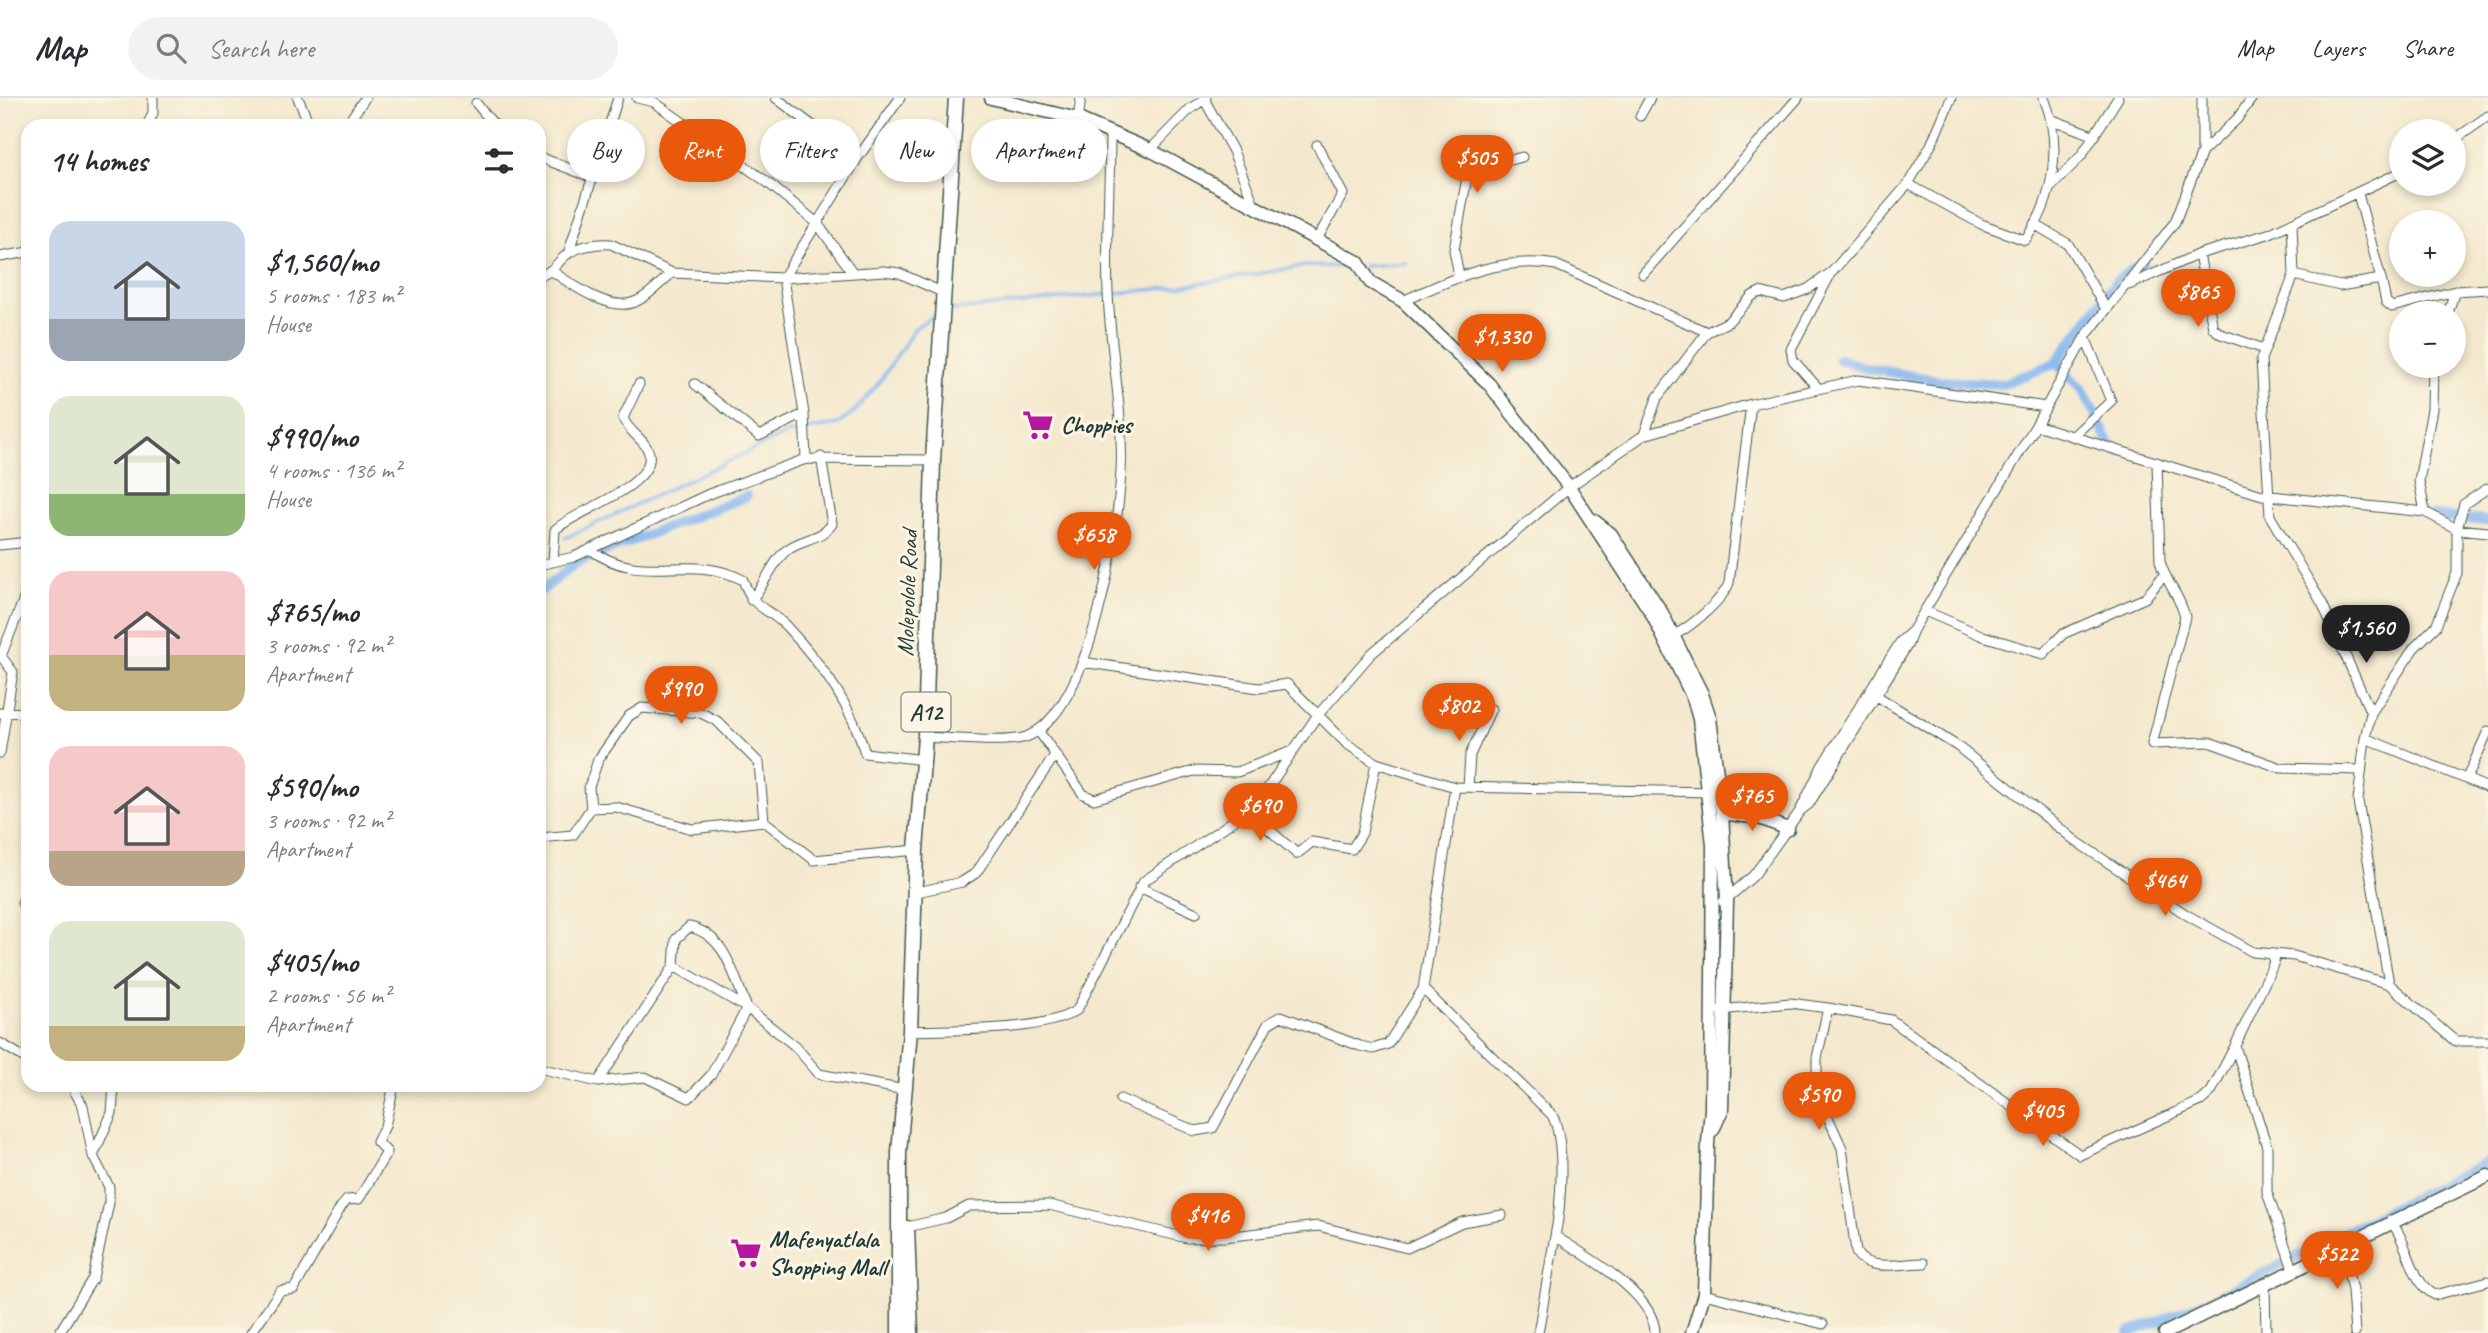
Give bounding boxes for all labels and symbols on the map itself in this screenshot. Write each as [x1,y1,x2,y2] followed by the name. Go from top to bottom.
[1436,136,1518,195] pin: $505
[2157,270,2239,329] pin: $865
[1445,314,1559,374] pin: $1,330
[1021,408,1055,442] supermarket icon: Choppies
[1061,410,1134,440] place label: Choppies
[1053,512,1135,572] pin: $658
[890,526,924,657] street label: Molepolole Road
[2309,606,2423,665] pin: $1,560
[640,666,722,726] pin: $990
[1418,684,1500,743] pin: $802
[902,692,950,732] road number: A12
[1711,774,1793,833] pin: $765
[1219,784,1301,843] pin: $690
[2124,858,2206,918] pin: $464
[1778,1072,1860,1132] pin: $590
[2002,1088,2084,1148] pin: $405
[1167,1194,1249,1253] pin: $416
[769,1224,891,1282] place label: Mafenyatlala Shopping Mall
[2296,1232,2378,1291] pin: $522
[729,1236,763,1270] supermarket icon: Mafenyatlala Shopping Mall

